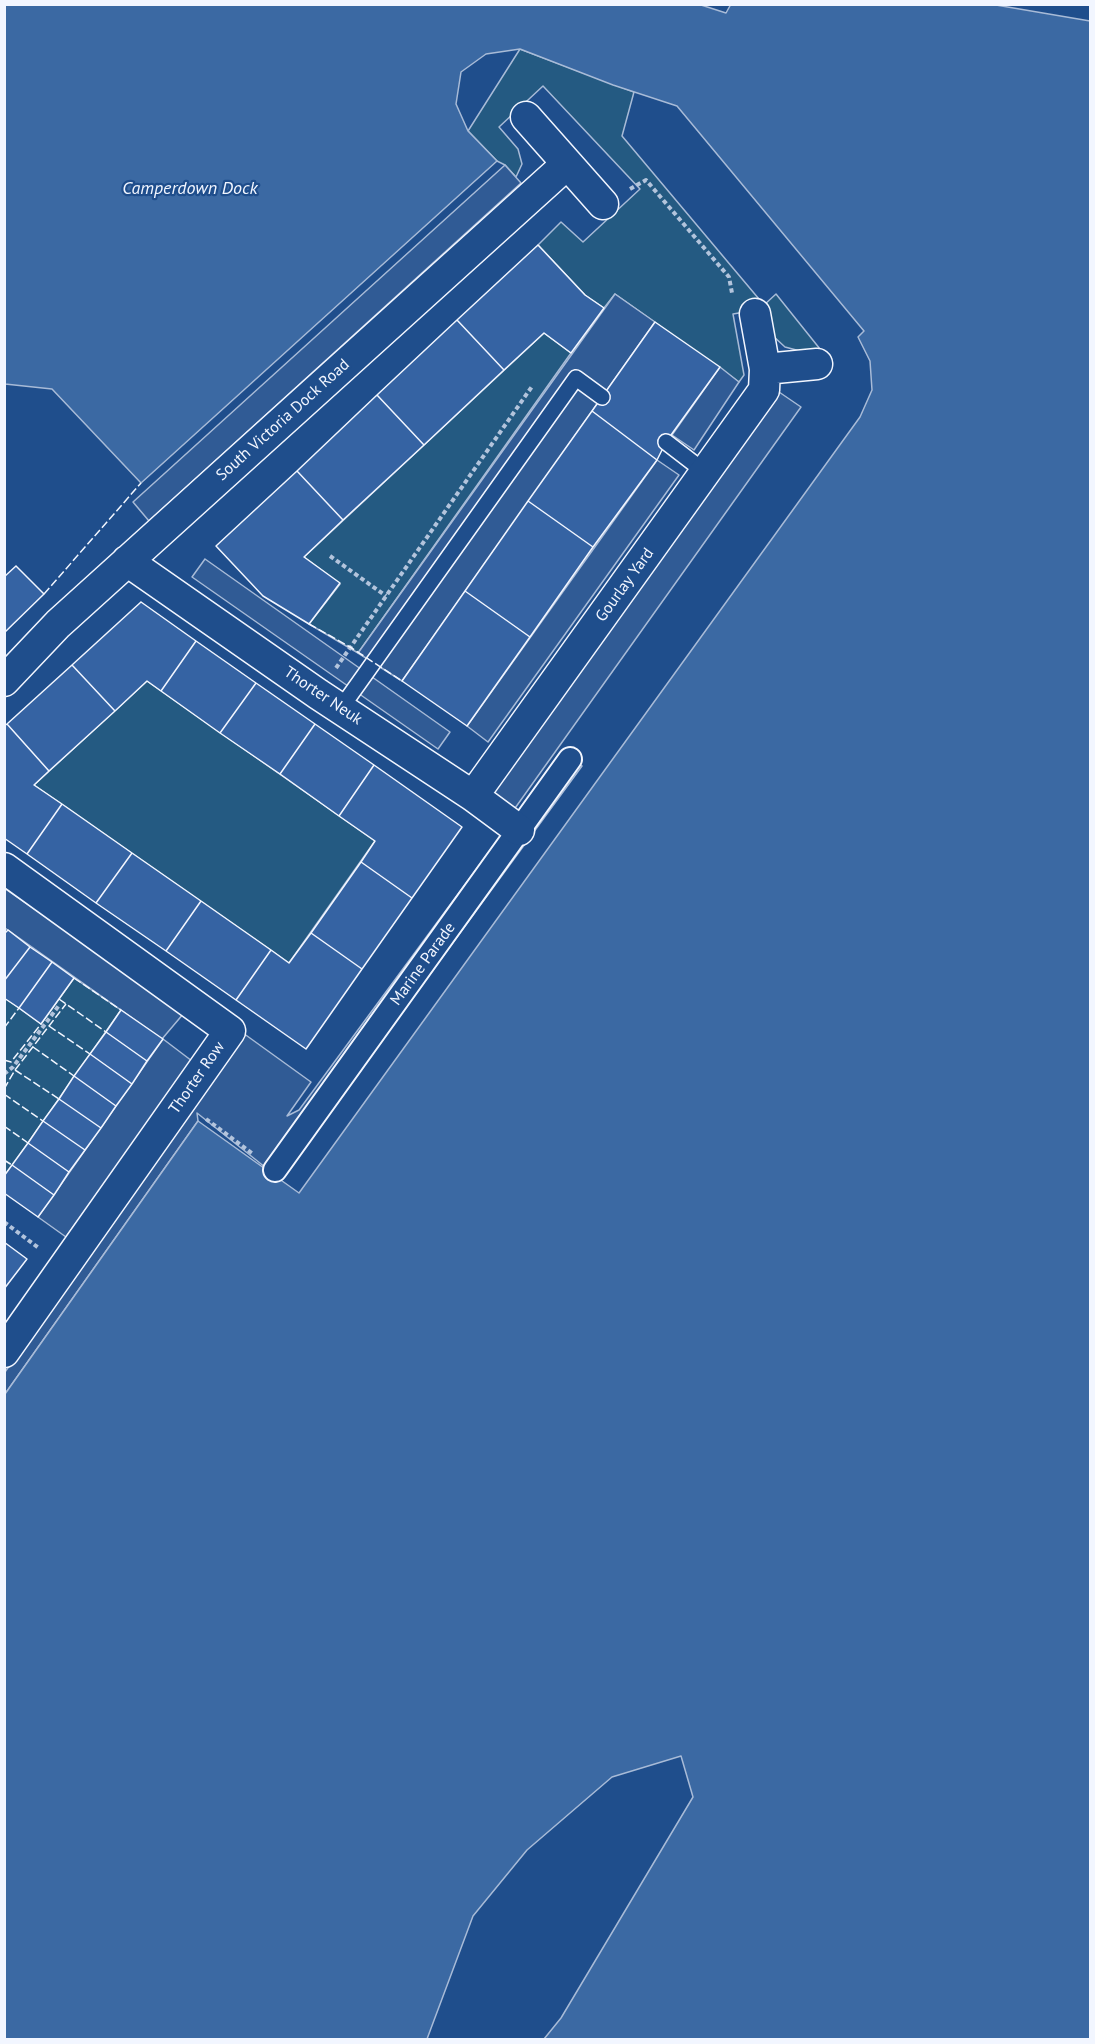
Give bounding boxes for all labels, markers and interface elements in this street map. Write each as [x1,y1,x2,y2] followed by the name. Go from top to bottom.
[122,178,258,200] water label: Camperdown Dock
[212,355,354,485] street label: South Victoria Dock Road
[592,544,658,626] street label: Gourlay Yard
[280,663,366,729] street label: Thorter Neuk
[386,919,460,1009] street label: Marine Parade
[165,1038,229,1118] street label: Thorter Row

